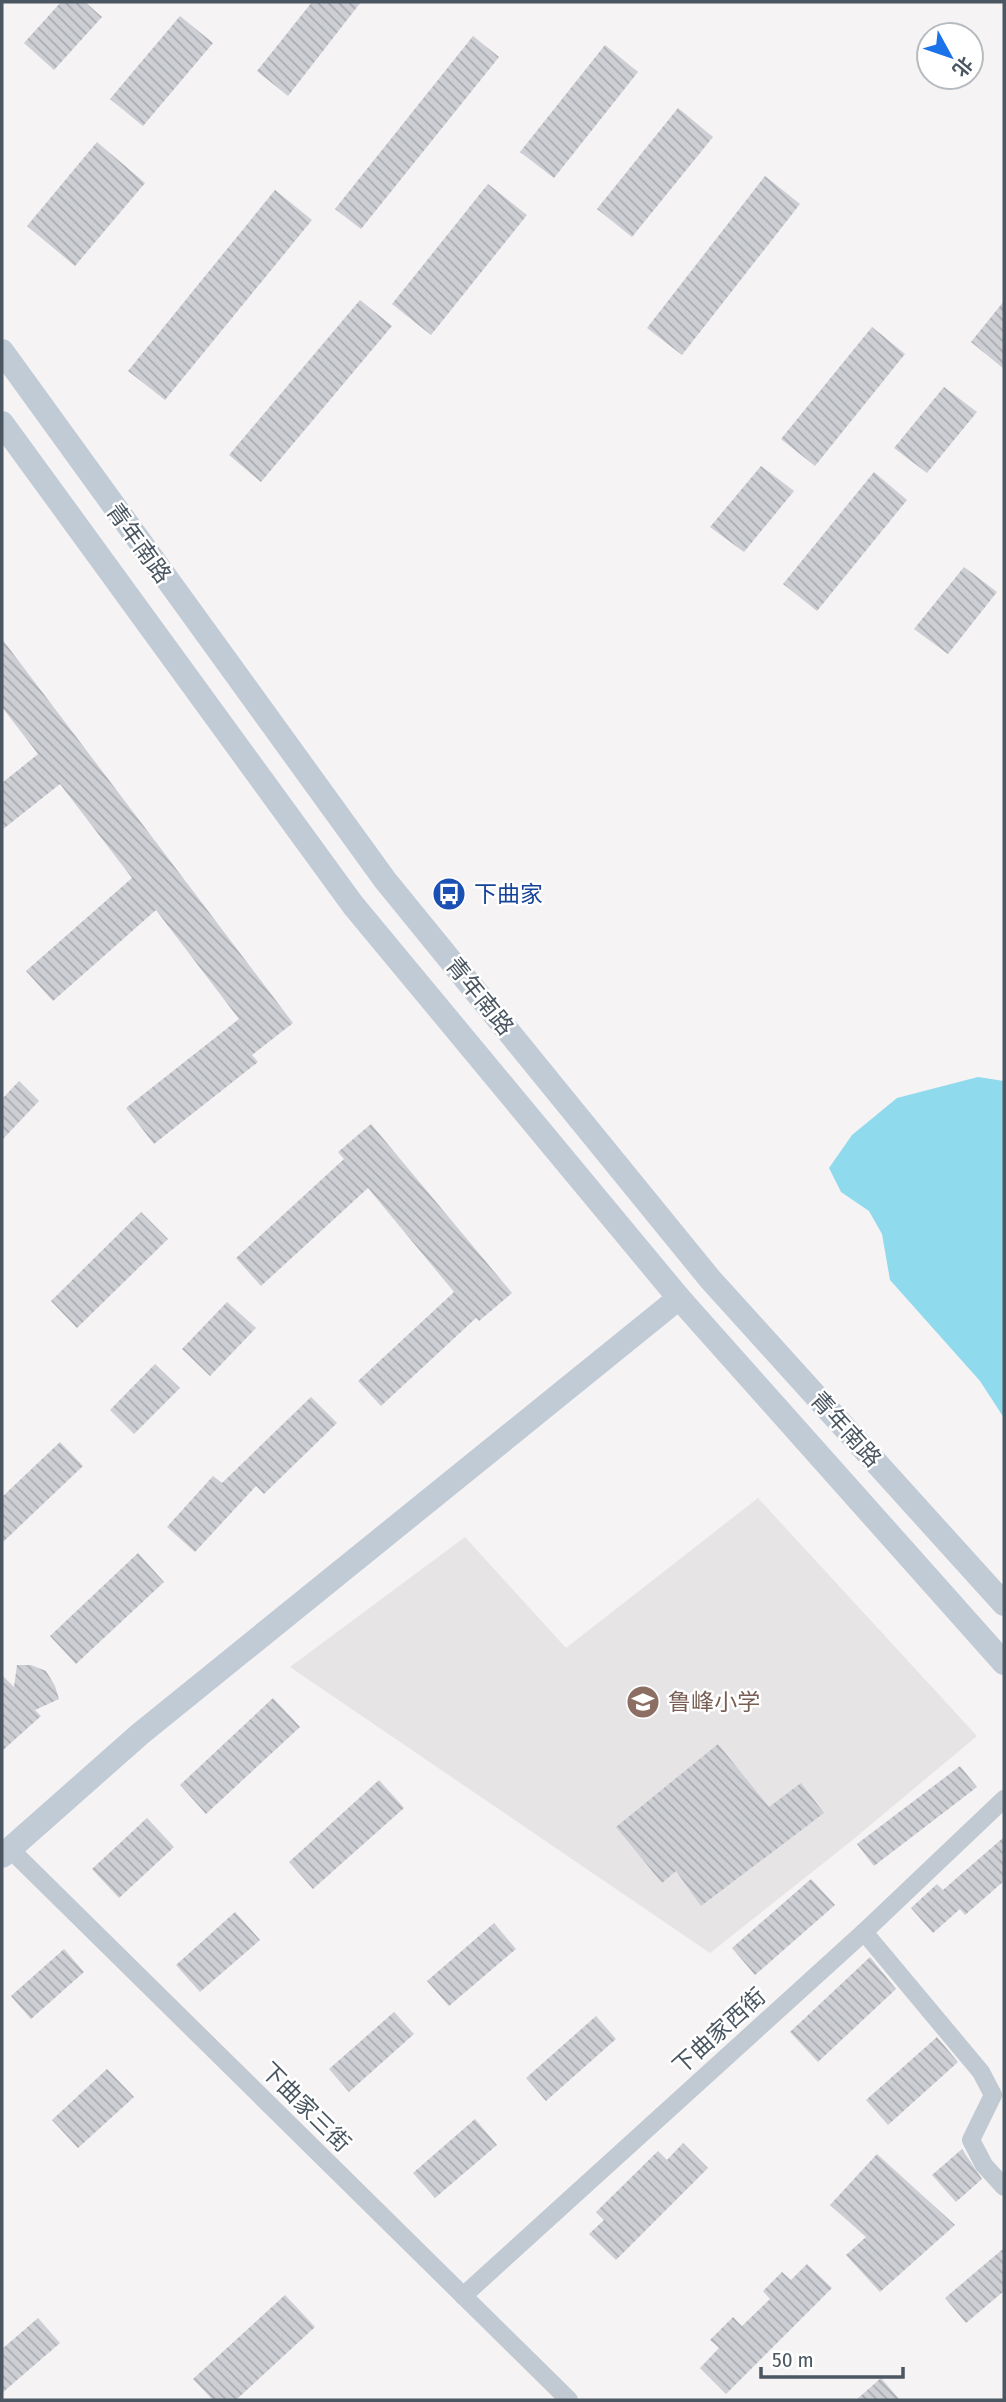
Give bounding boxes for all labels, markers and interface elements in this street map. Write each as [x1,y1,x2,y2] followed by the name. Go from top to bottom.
[915,21,985,91] north arrow
[948,52,978,81] text: 北
[101,498,177,588] street label: 青年南路
[430,875,468,913] bus stop icon: 下曲家
[474,880,543,908] place label: 下曲家
[440,951,520,1041] street label: 青年南路
[805,1385,887,1473] street label: 青年南路
[624,1683,662,1721] school or university icon: 鲁峰小学
[668,1688,760,1716] place label: 鲁峰小学
[667,1982,771,2080] street label: 下曲家西街
[255,2056,357,2158] street label: 下曲家三街
[761,2336,903,2380] scale bar
[772,2347,814,2373] text: 50 m

